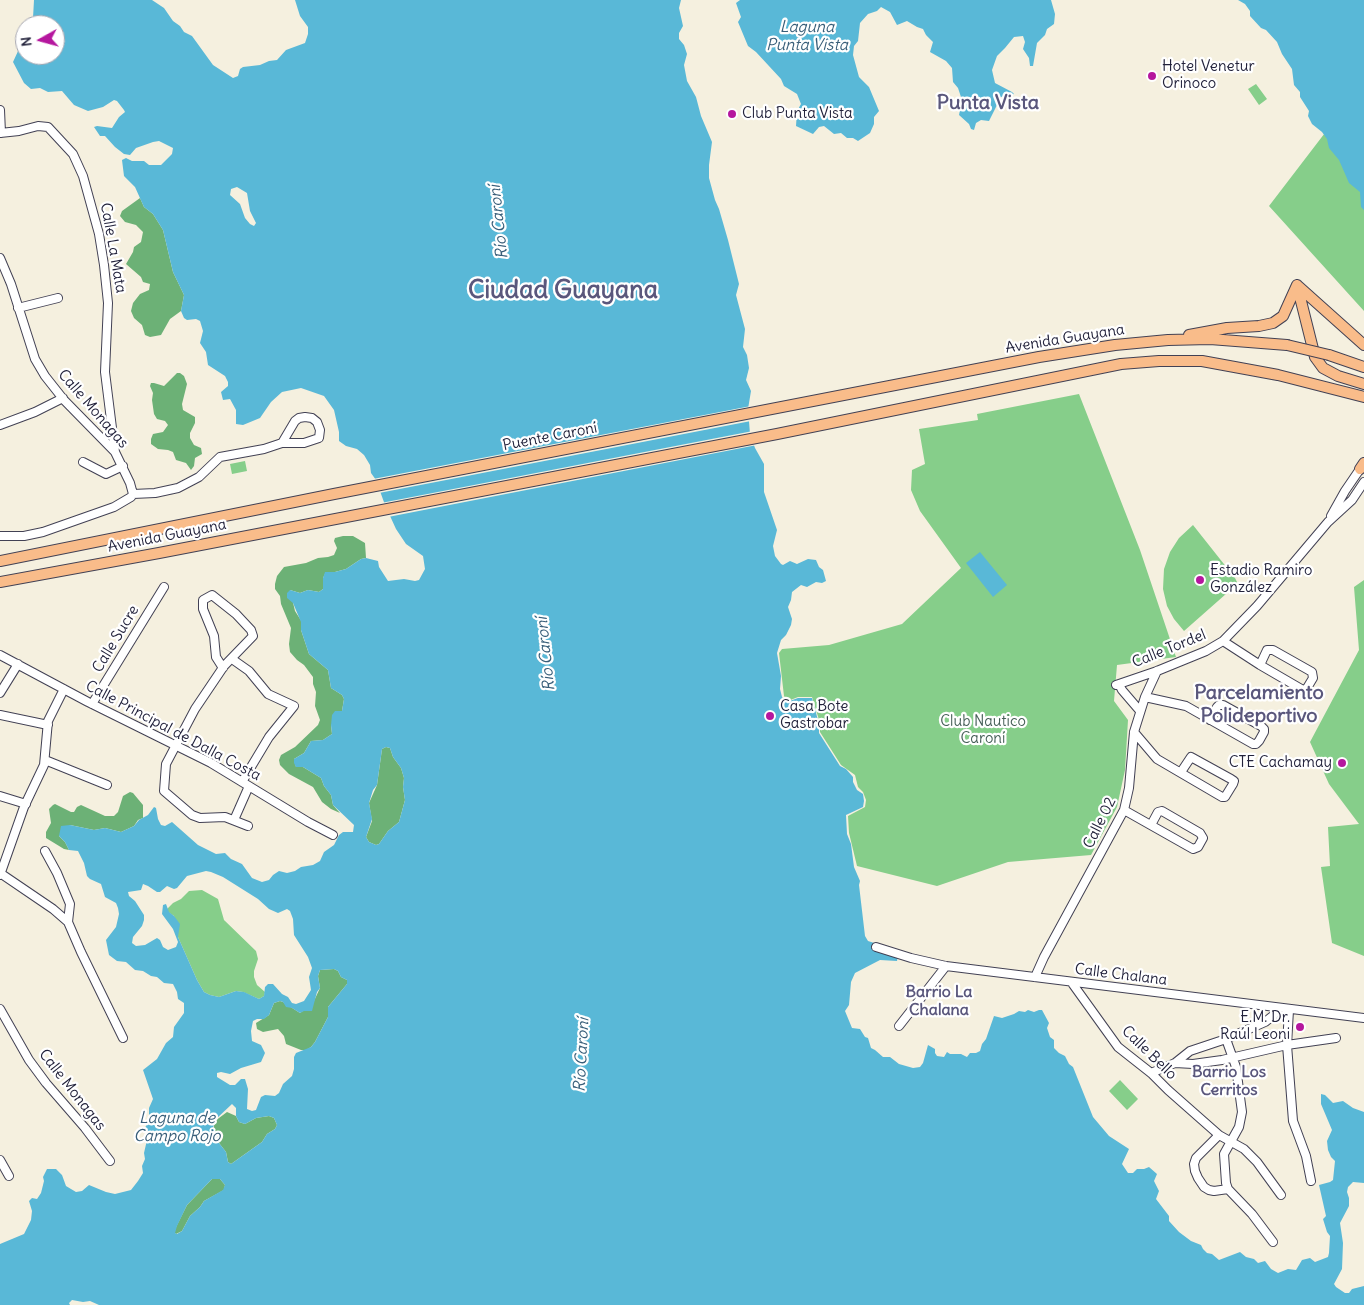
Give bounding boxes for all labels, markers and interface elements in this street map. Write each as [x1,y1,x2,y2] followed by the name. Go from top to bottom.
[15,15,65,65] north arrow
[766,17,848,55] water label: Laguna Punta Vista
[17,36,36,48] text: N
[1162,58,1255,93] place label: Hotel Venetur Orinoco
[1146,70,1158,82] marker: Hotel Venetur Orinoco
[937,91,1039,115] district label: Punta Vista
[742,105,853,123] place label: Club Punta Vista
[726,108,738,120] marker: Club Punta Vista
[486,184,512,260] water label: Río Caroní
[96,202,130,294] street label: Calle La Mata
[468,276,658,306] district label: Ciudad Guayana
[1004,321,1126,357] street label: Avenida Guayana
[54,366,132,452] street label: Calle Monagas
[501,419,599,455] street label: Puente Caroní
[106,516,228,556] street label: Avenida Guayana
[1210,562,1312,597] place label: Estadio Ramiro González
[1194,574,1206,586] marker: Estadio Ramiro González
[89,602,143,676] street label: Calle Sucre
[533,616,559,692] water label: Río Caroní
[1129,626,1209,672] street label: Calle Tordel
[82,677,264,785] street label: Calle Principal de Dalla Costa
[1194,681,1324,728] district label: Parcelamiento Polideportivo
[780,698,849,733] place label: Casa Bote Gastrobar
[764,710,776,722] marker: Casa Bote Gastrobar
[940,713,1026,748] park label: Club Nautico Caroní
[1229,754,1332,772] place label: CTE Cachamay
[1336,757,1348,769] marker: CTE Cachamay
[1080,794,1120,852] street label: Calle 02
[1074,960,1168,990] street label: Calle Chalana
[906,982,972,1020] district label: Barrio La Chalana
[1220,1009,1290,1044] place label: E.M. Dr. Raúl Leoni
[570,1017,594,1093] water label: Río Caroní
[1294,1021,1306,1033] marker: E.M. Dr. Raúl Leoni
[1118,1022,1180,1084] street label: Calle Bello
[35,1046,109,1134] street label: Calle Monagas
[1192,1062,1266,1100] district label: Barrio Los Cerritos
[133,1108,221,1146] water label: Laguna de Campo Rojo

